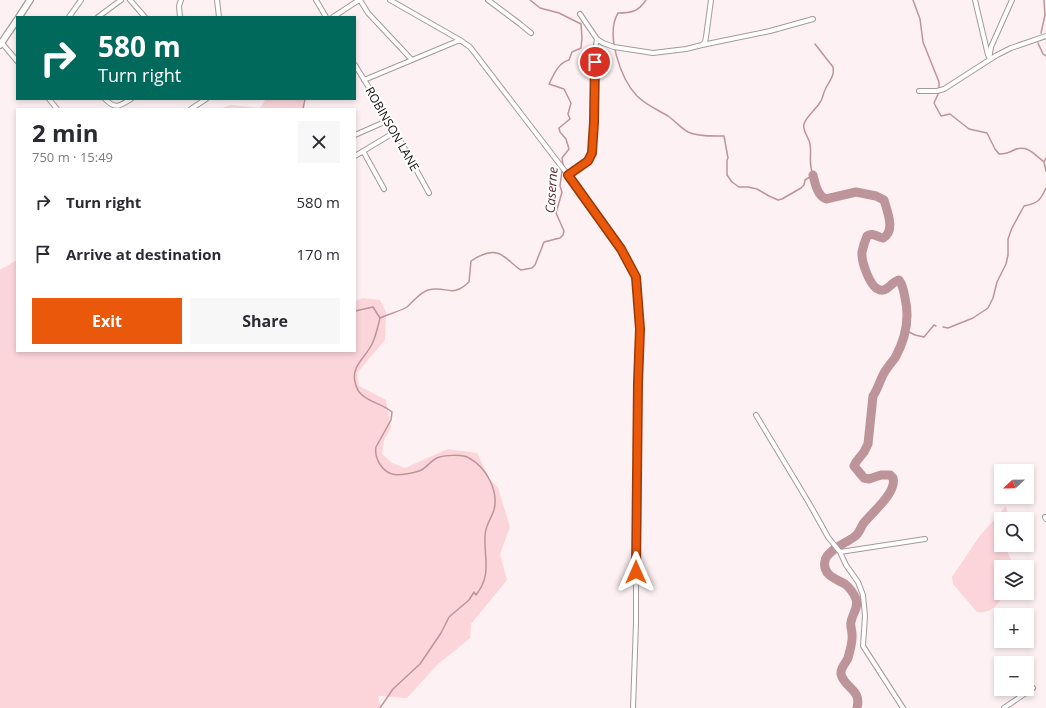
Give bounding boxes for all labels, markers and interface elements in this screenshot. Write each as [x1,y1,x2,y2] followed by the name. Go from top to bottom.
[98,27,181,65] text: 580 m
[32,32,84,84] icon: right
[578,45,612,79] pin
[584,51,606,73] icon: arrive
[98,63,181,87] text: Turn right
[361,84,423,174] street label: ROBINSON LANE
[32,116,99,149] text: 2 min
[298,121,340,163] button: close
[32,148,113,166] text: 750 m · 15:49
[540,166,562,214] water label: Caserne
[32,191,54,213] icon: right
[66,192,141,212] text: Turn right
[296,192,340,212] text: 580 m
[32,243,54,265] icon: arrive
[66,244,221,264] text: Arrive at destination
[296,244,340,264] text: 170 m
[32,298,182,344] button: Exit
[190,298,340,344] button: Share
[994,464,1034,504] north arrow
[994,464,1034,696] map controls
[994,512,1034,552] button: search
[615,551,657,593] position arrow
[994,560,1034,600] button: layers
[994,608,1034,648] button: +
[994,656,1034,696] button: −

